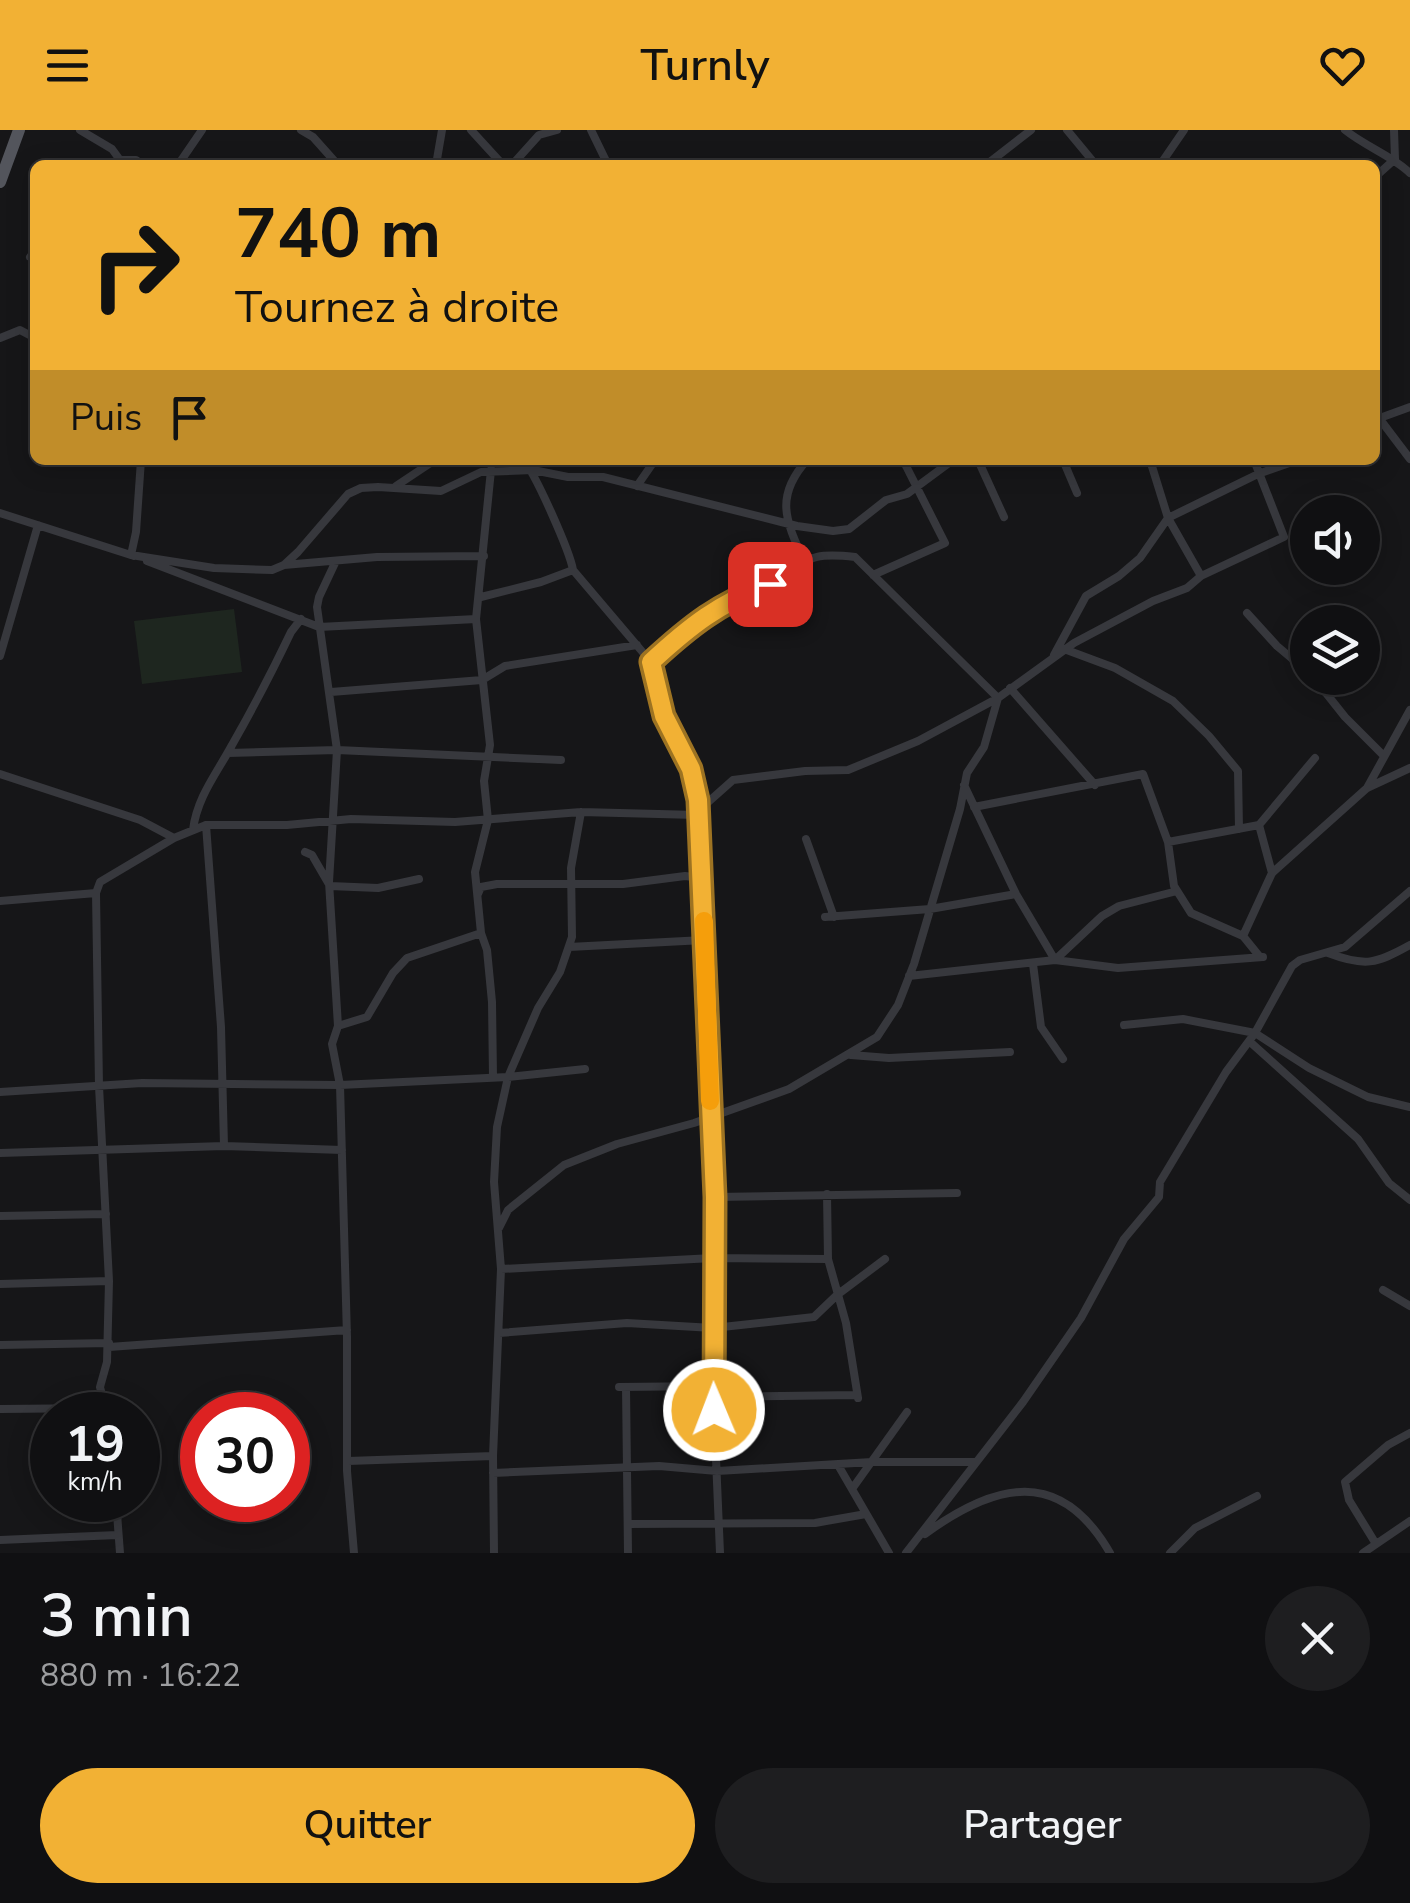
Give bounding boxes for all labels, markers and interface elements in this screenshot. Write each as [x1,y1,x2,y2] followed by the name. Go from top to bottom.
[640,35,770,96] text: Turnly
[40,38,95,93] icon: menu
[1315,38,1370,93] icon: heart
[235,186,441,282] text: 740 m
[70,200,200,330] icon: right
[235,277,559,338] text: Tournez à droite
[162,390,217,445] icon: arrive
[70,392,142,443] text: Puis
[1290,495,1380,695] map controls
[1290,495,1380,585] button: sound
[728,542,813,627] pin
[743,557,798,612] icon: arrive
[1290,605,1380,695] button: layers
[662,1358,766,1462] position arrow
[180,1392,310,1522] speed limit sign: 30
[65,1410,125,1479] text: 19
[67,1465,123,1499] text: km/h
[40,1575,193,1657] text: 3 min
[1265,1586,1370,1691] button: close
[40,1654,241,1697] text: 880 m · 16:22
[40,1768,695,1883] button: Quitter
[715,1768,1370,1883] button: Partager

